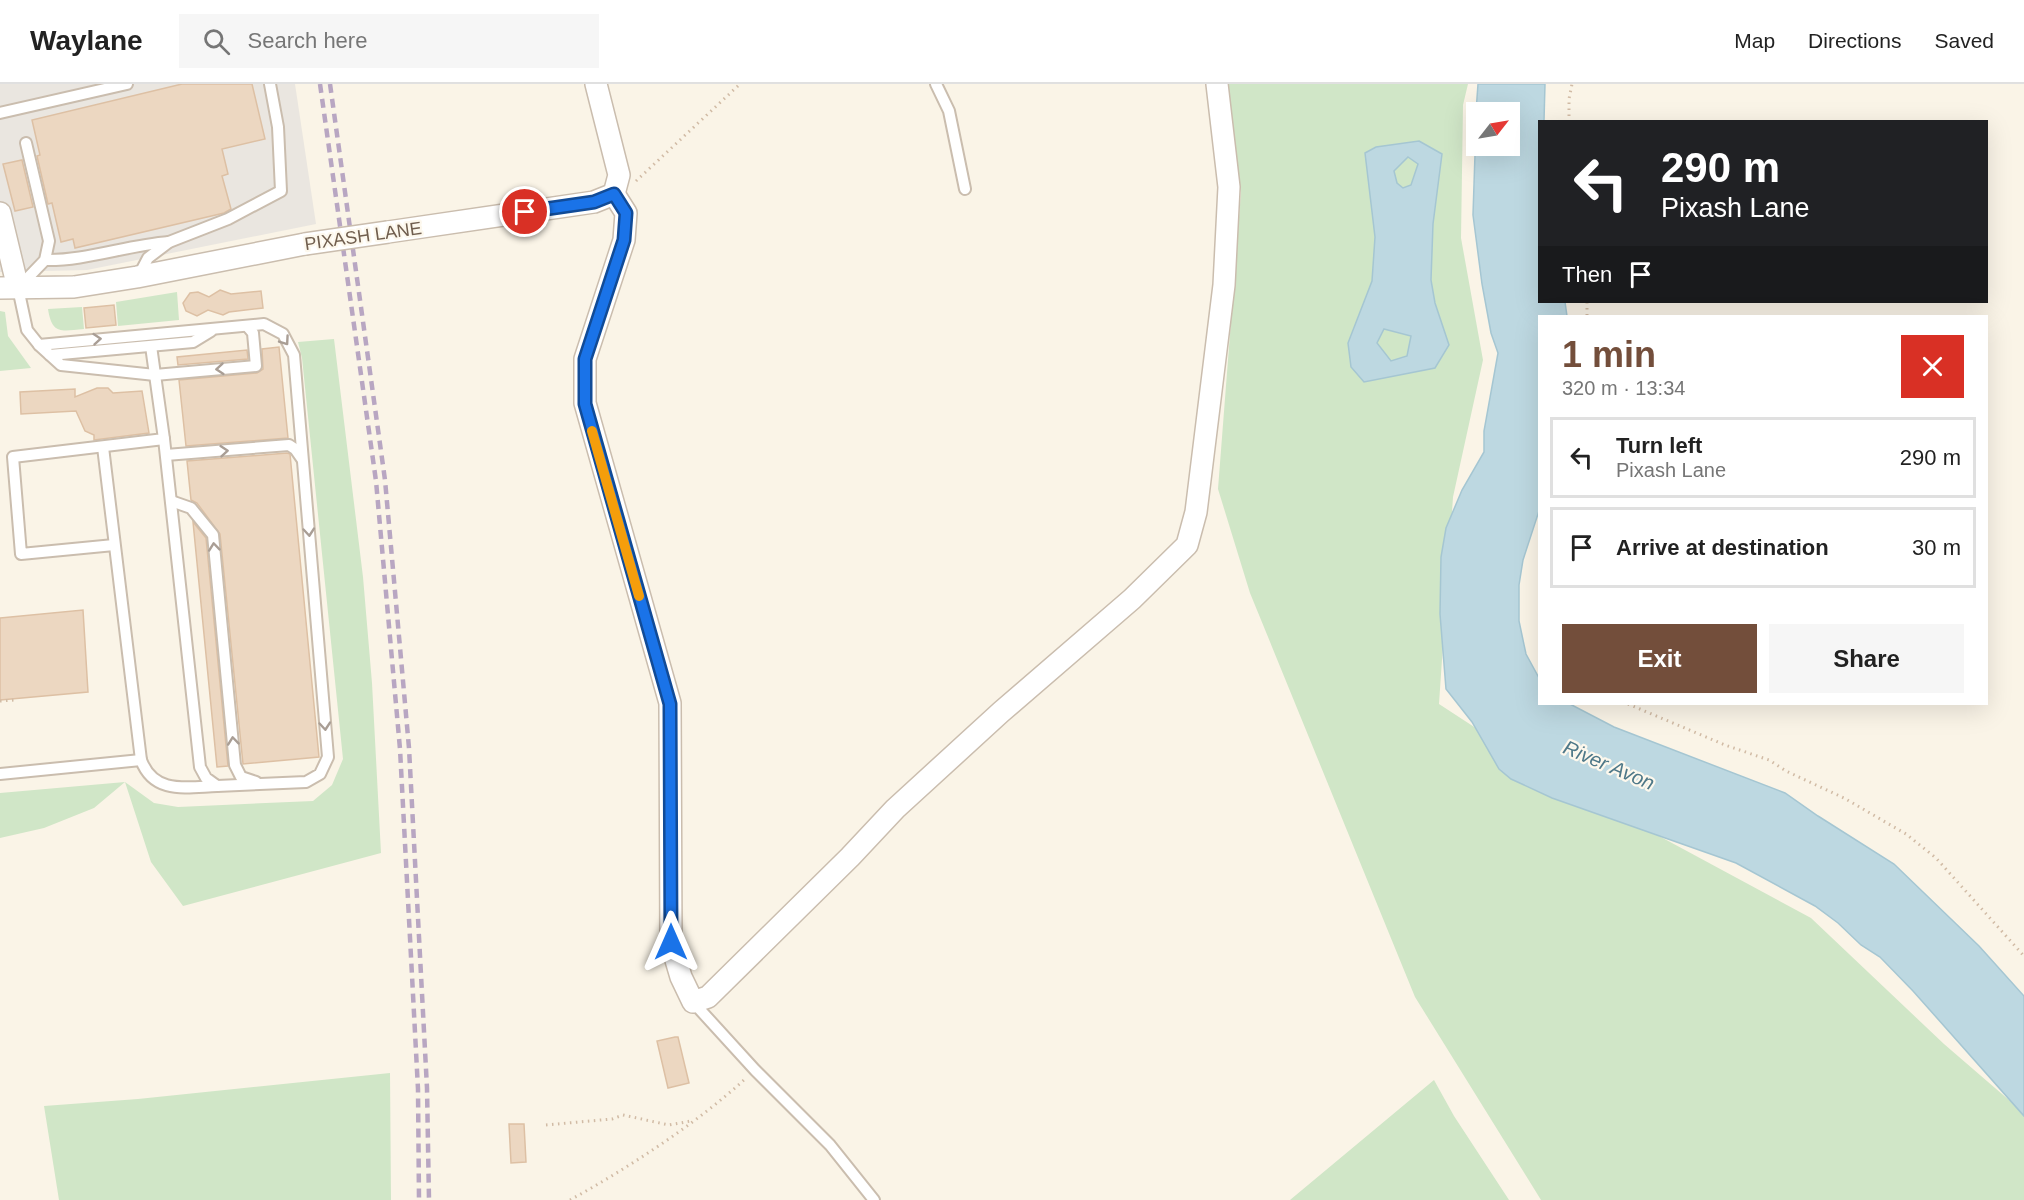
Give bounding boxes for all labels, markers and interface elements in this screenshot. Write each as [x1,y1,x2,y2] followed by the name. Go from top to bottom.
[179,14,599,68] search box
[30,25,143,56] text: Waylane
[200,25,233,58] icon: search
[248,28,367,53] text: Search here
[1734,29,1775,52] text: Map
[1808,29,1901,52] text: Directions
[1934,29,1994,52] text: Saved
[1466,102,1520,156] north arrow
[1466,102,1520,156] map controls
[1562,144,1640,222] icon: left
[1661,144,1780,191] text: 290 m
[499,186,550,237] pin
[1661,193,1810,223] text: Pixash Lane
[508,195,541,228] icon: arrive
[303,218,423,254] street label: PIXASH LANE
[1624,258,1657,291] icon: arrive
[1562,262,1612,287] text: Then
[93,333,102,346] one-way arrow
[277,334,288,345] one-way arrow
[1562,334,1656,375] text: 1 min
[1901,335,1964,398] button: close
[215,362,224,375] one-way arrow
[1562,377,1685,399] text: 320 m · 13:34
[1616,433,1702,458] text: Turn left
[1565,441,1598,474] icon: left
[219,445,228,458] one-way arrow
[1900,445,1961,470] text: 290 m
[1616,459,1726,481] text: Pixash Lane
[302,527,315,536] one-way arrow
[1565,531,1598,564] icon: arrive
[1616,535,1829,560] text: Arrive at destination
[1912,535,1961,560] text: 30 m
[208,543,221,552] one-way arrow
[1562,624,1757,693] button: Exit
[1769,624,1964,693] button: Share
[318,722,331,731] one-way arrow
[1560,736,1658,794] water label: River Avon
[227,737,240,746] one-way arrow
[639,910,703,974] position arrow

